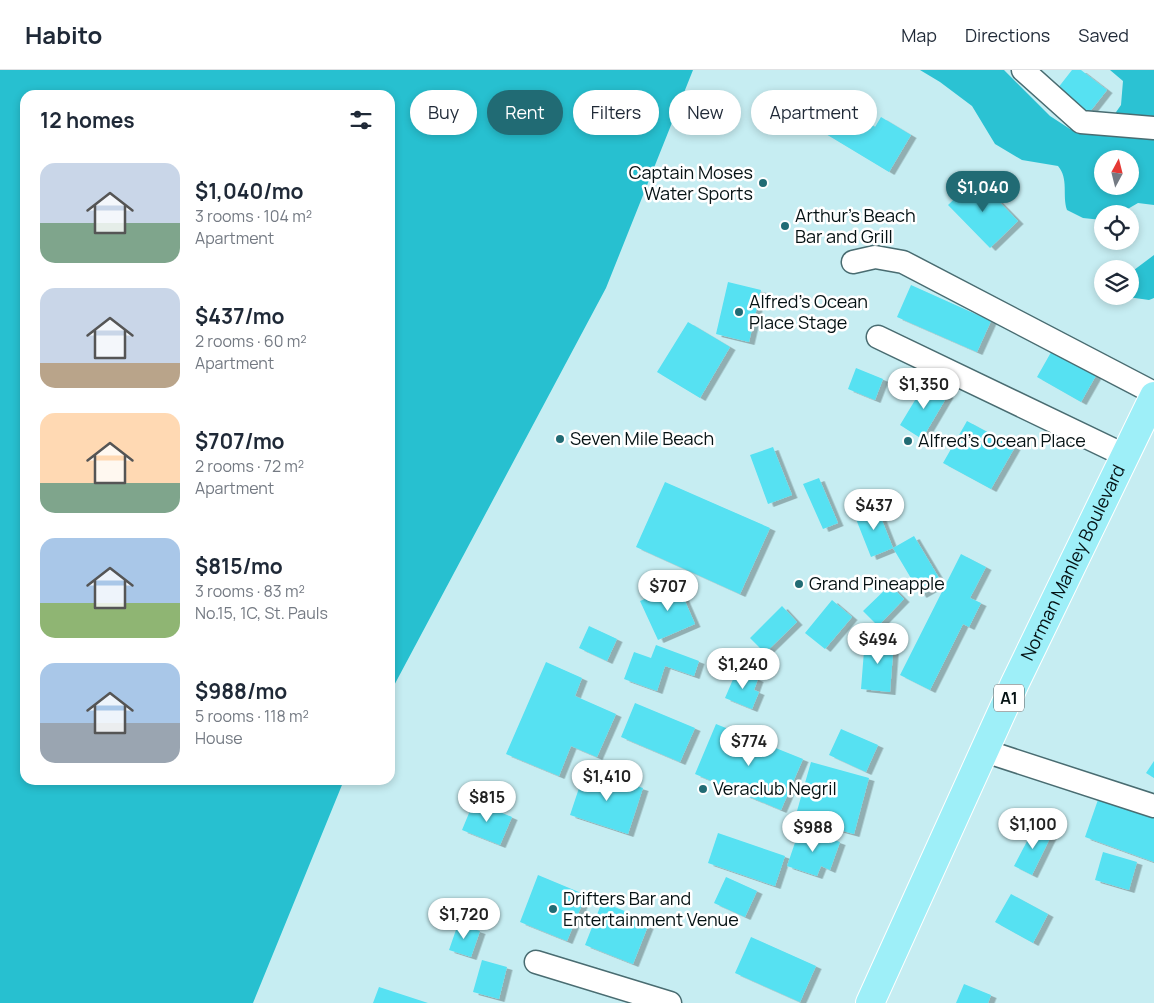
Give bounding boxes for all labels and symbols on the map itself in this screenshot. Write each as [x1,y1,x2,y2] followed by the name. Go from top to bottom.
[1094,150,1139,195] north arrow
[629,160,753,205] place label: Captain Moses Water Sports
[942,170,1024,213] pin: $1,040
[757,177,769,189] marker: Captain Moses Water Sports
[795,203,916,248] place label: Arthur's Beach Bar and Grill
[779,220,791,232] marker: Arthur's Beach Bar and Grill
[749,289,868,334] place label: Alfred's Ocean Place Stage
[733,306,745,318] marker: Alfred's Ocean Place Stage
[883,368,965,410] pin: $1,350
[570,426,714,450] place label: Seven Mile Beach
[918,428,1086,452] place label: Alfred's Ocean Place
[554,433,566,445] marker: Seven Mile Beach
[902,435,914,447] marker: Alfred's Ocean Place
[1015,460,1130,664] street label: Norman Manley Boulevard
[844,488,904,531] pin: $437
[638,570,698,612] pin: $707
[809,571,945,595] place label: Grand Pineapple
[793,578,805,590] marker: Grand Pineapple
[848,622,908,665] pin: $494
[702,648,784,690] pin: $1,240
[994,684,1024,711] road number: A1
[719,724,779,767] pin: $774
[566,760,648,802] pin: $1,410
[713,776,837,800] place label: Veraclub Negril
[457,780,517,823] pin: $815
[697,783,709,795] marker: Veraclub Negril
[992,808,1074,850] pin: $1,100
[783,810,843,853] pin: $988
[563,886,739,931] place label: Drifters Bar and Entertainment Venue
[423,898,505,940] pin: $1,720
[547,903,559,915] marker: Drifters Bar and Entertainment Venue

